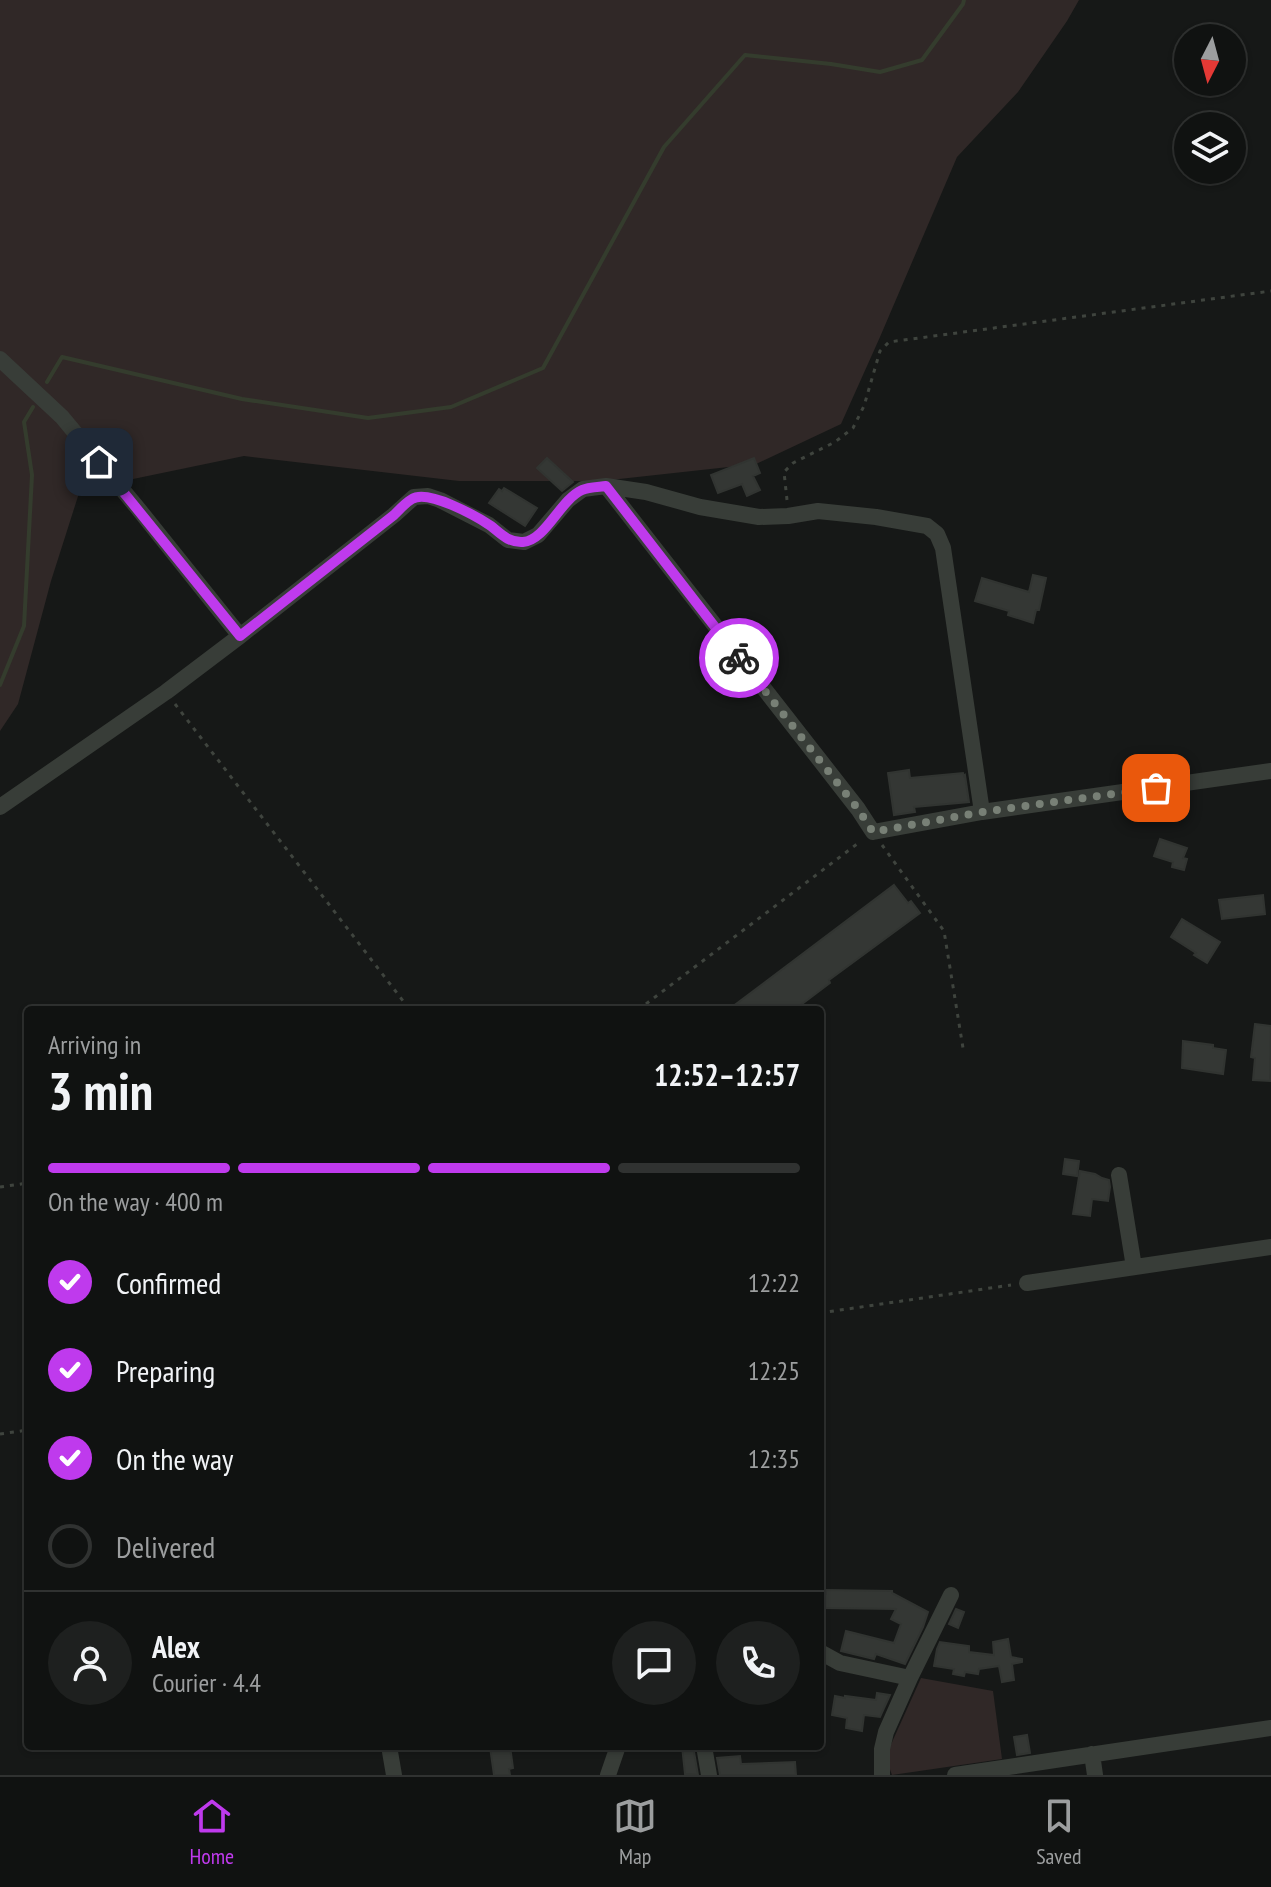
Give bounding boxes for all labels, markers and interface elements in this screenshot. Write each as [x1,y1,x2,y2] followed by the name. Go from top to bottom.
[1174,24,1246,96] north arrow
[1174,24,1246,184] map controls
[1174,112,1246,184] button: layers
[65,428,133,496] pin
[77,440,121,484] icon: home
[699,618,779,698] courier
[717,636,761,680] icon: bike
[1122,754,1190,822] pin
[1134,766,1178,810] icon: bag
[48,1028,141,1061] text: Arriving in
[654,1055,800,1094] text: 12:52–12:57
[48,1057,153,1124] text: 3 min
[48,1185,223,1218] text: On the way · 400 m
[48,1260,92,1304] icon: check
[116,1263,221,1302] text: Confirmed
[748,1266,800,1299] text: 12:22
[48,1348,92,1392] icon: check
[116,1351,215,1390] text: Preparing
[748,1354,800,1387] text: 12:25
[48,1436,92,1480] icon: check
[116,1439,233,1478] text: On the way
[748,1442,800,1475] text: 12:35
[116,1527,215,1566] text: Delivered
[48,1621,132,1705] button: person
[612,1621,696,1705] button: chat
[716,1621,800,1705] button: phone
[152,1627,200,1666] text: Alex
[152,1666,261,1699] text: Courier · 4.4
[189,1794,234,1870] tab: Home
[613,1794,657,1870] tab: Map
[1036,1794,1082,1870] tab: Saved

